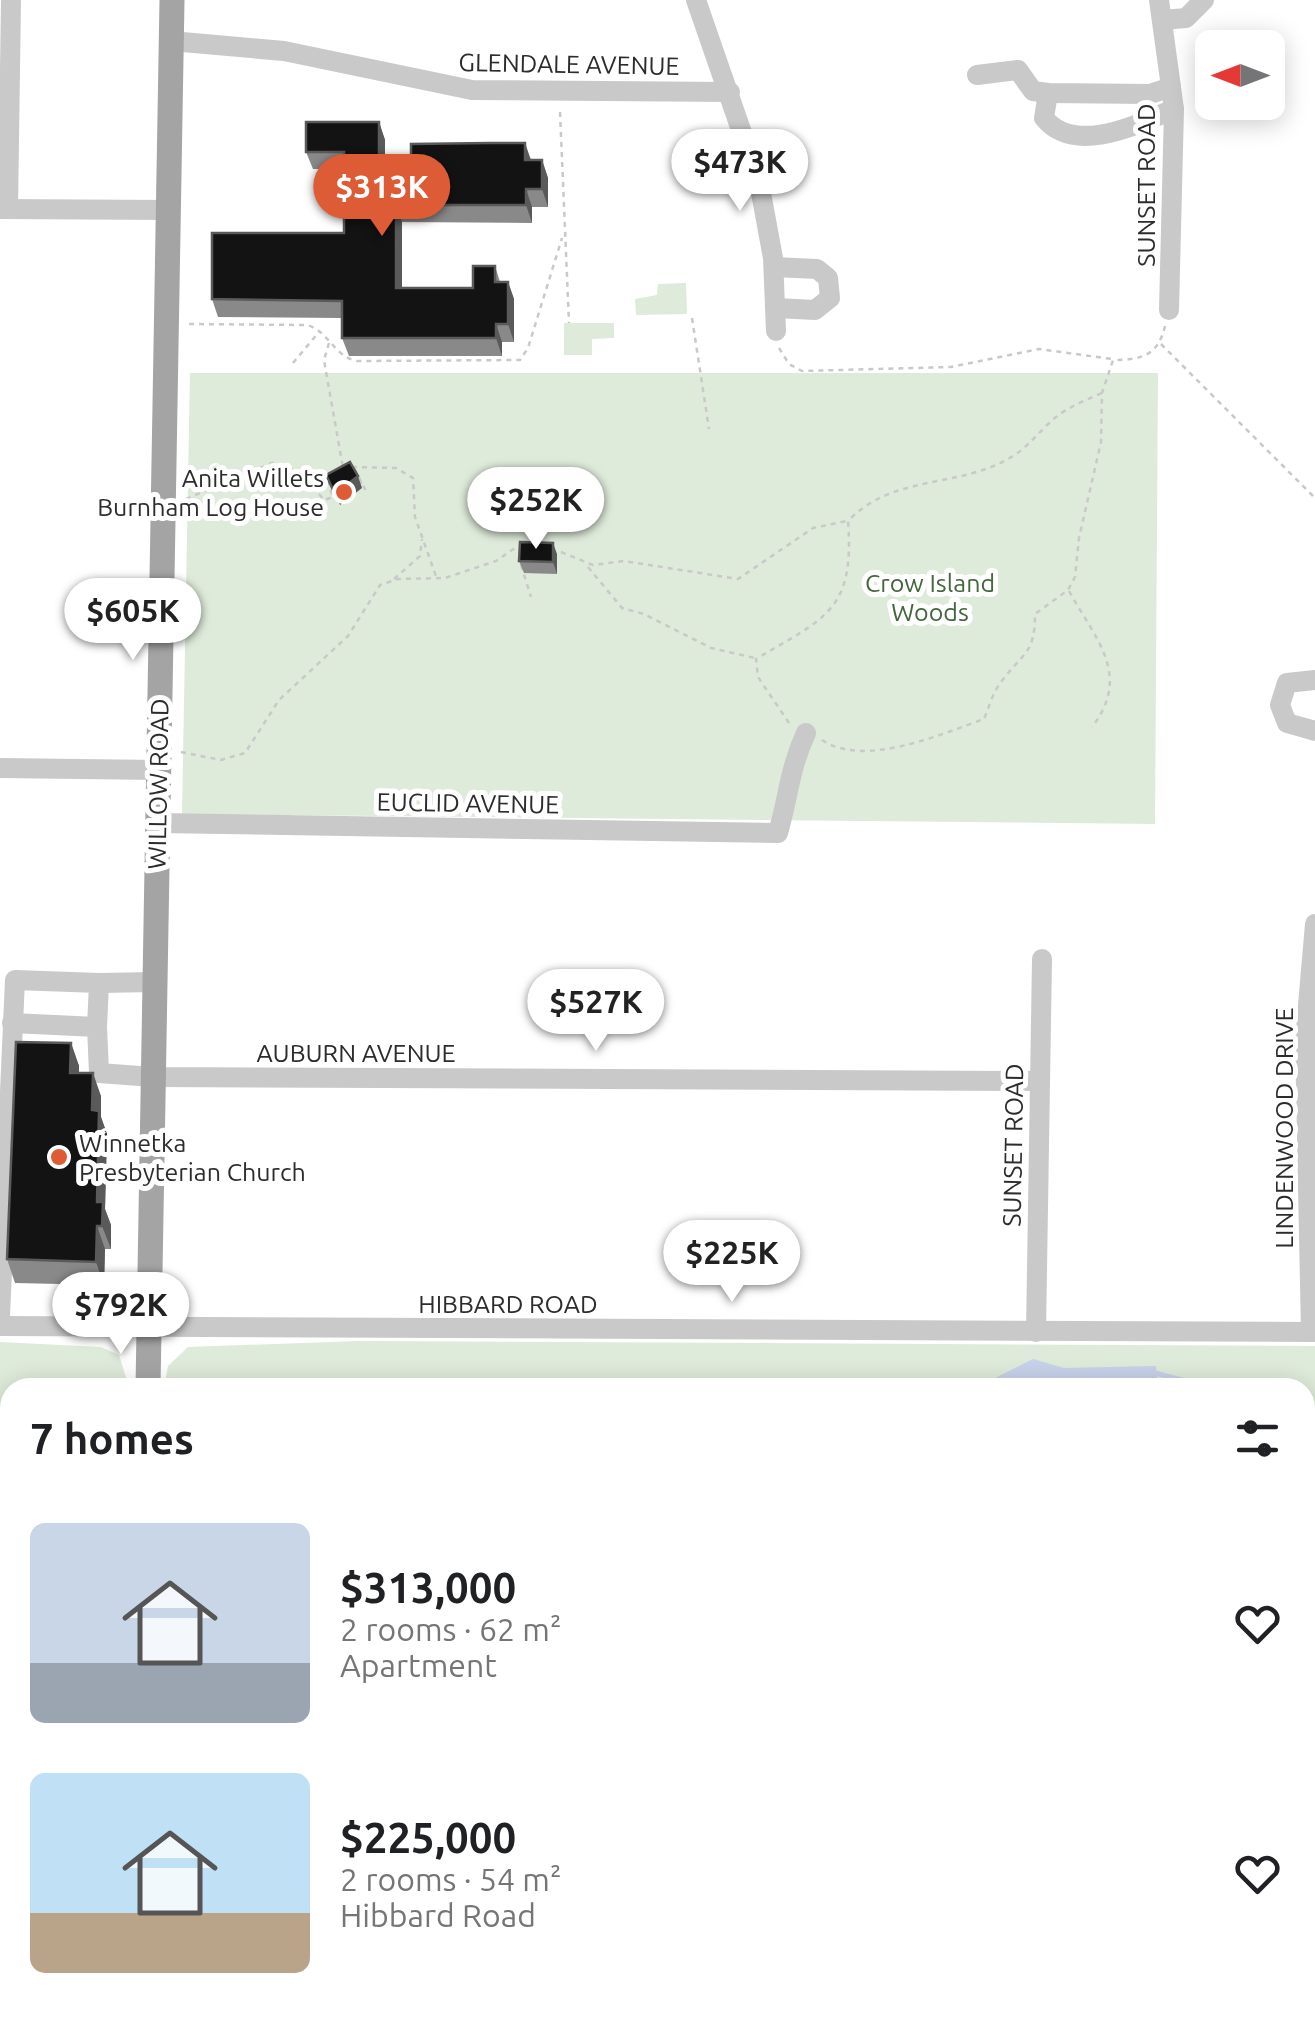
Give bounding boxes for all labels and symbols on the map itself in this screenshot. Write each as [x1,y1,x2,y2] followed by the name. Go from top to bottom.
[1195,30,1285,120] north arrow
[458,48,680,80] street label: GLENDALE AVENUE
[1132,103,1160,267] street label: SUNSET ROAD
[670,129,810,214] pin: $473K
[312,154,452,239] pin: $313K
[97,464,324,521] place label: Anita Willets Burnham Log House
[466,467,606,552] pin: $252K
[333,481,355,503] marker: Anita Willets Burnham Log House
[865,569,995,626] park label: Crow Island Woods
[63,578,203,663] pin: $605K
[143,698,173,870] street label: WILLOW ROAD
[377,787,559,819] street label: EUCLID AVENUE
[526,969,666,1054] pin: $527K
[1270,1007,1298,1249] street label: LINDENWOOD DRIVE
[256,1039,456,1067] street label: AUBURN AVENUE
[998,1063,1028,1227] street label: SUNSET ROAD
[79,1129,306,1186] place label: Winnetka Presbyterian Church
[48,1146,70,1168] marker: Winnetka Presbyterian Church
[662,1220,802,1305] pin: $225K
[51,1272,191,1357] pin: $792K
[418,1290,598,1318] street label: HIBBARD ROAD

